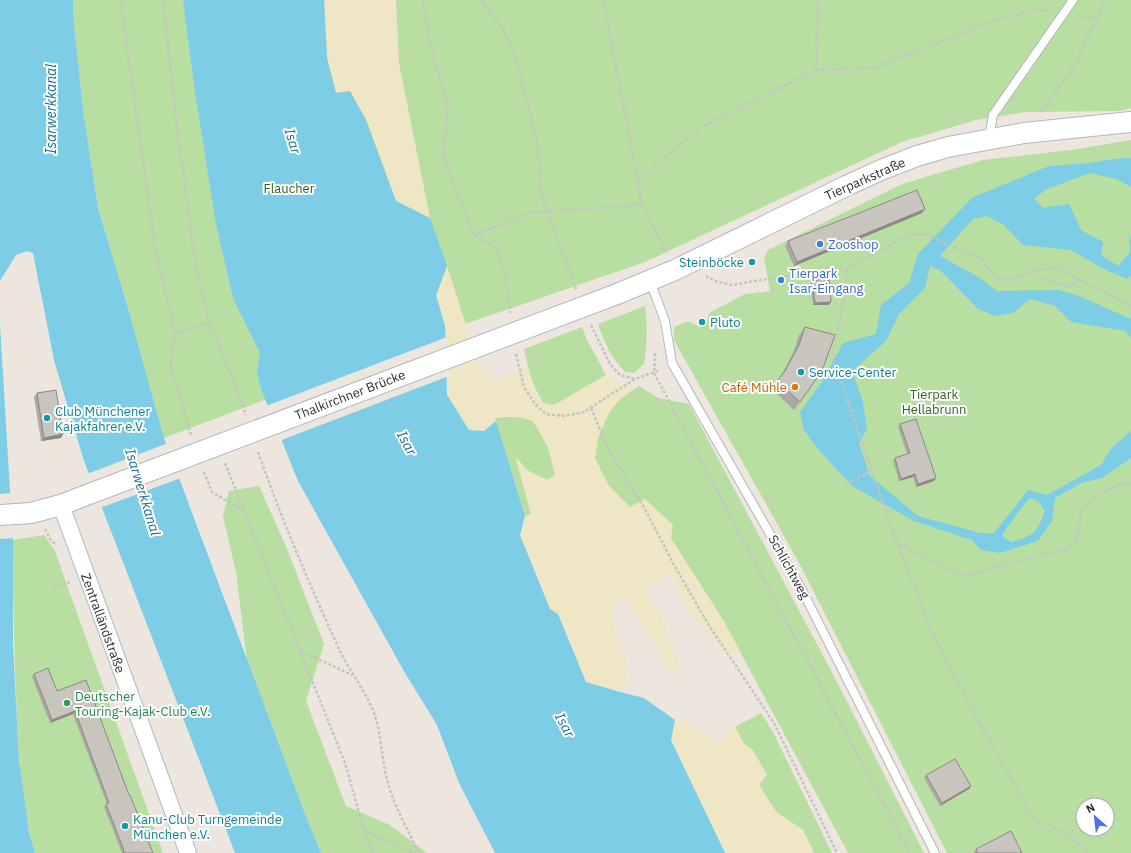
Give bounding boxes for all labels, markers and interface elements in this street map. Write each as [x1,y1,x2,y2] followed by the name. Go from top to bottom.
[42,64,60,154] water label: Isarwerkkanal
[281,126,306,157] water label: Isar
[822,154,908,204] street label: Tierparkstraße
[264,180,315,197] park label: Flaucher
[828,236,879,253] place label: Zooshop
[815,239,825,249] marker: Zooshop
[679,254,744,271] place label: Steinböcke
[747,257,757,267] marker: Steinböcke
[789,265,864,297] place label: Tierpark Isar-Eingang
[776,275,786,285] marker: Tierpark Isar-Eingang
[710,314,741,331] place label: Pluto
[697,317,707,327] marker: Pluto
[809,364,897,381] place label: Service-Center
[292,366,408,424] street label: Thalkirchner Brücke
[796,367,806,377] marker: Service-Center
[722,379,787,396] place label: Café Mühle
[790,382,800,392] marker: Café Mühle
[902,386,966,418] park label: Tierpark Hellabrunn
[55,403,151,435] place label: Club Münchener Kajakfahrer e.V.
[42,413,52,423] marker: Club Münchener Kajakfahrer e.V.
[393,428,421,459] water label: Isar
[121,446,165,538] water label: Isarwerkkanal
[764,532,814,602] street label: Schlichtweg
[77,571,129,675] street label: Zentralländstraße
[75,688,210,720] place label: Deutscher Touring-Kajak-Club e.V.
[62,698,72,708] marker: Deutscher Touring-Kajak-Club e.V.
[551,710,579,741] water label: Isar
[1075,797,1115,837] north arrow
[1084,800,1097,816] text: N
[133,811,282,843] place label: Kanu-Club Turngemeinde München e.V.
[120,821,130,831] marker: Kanu-Club Turngemeinde München e.V.

